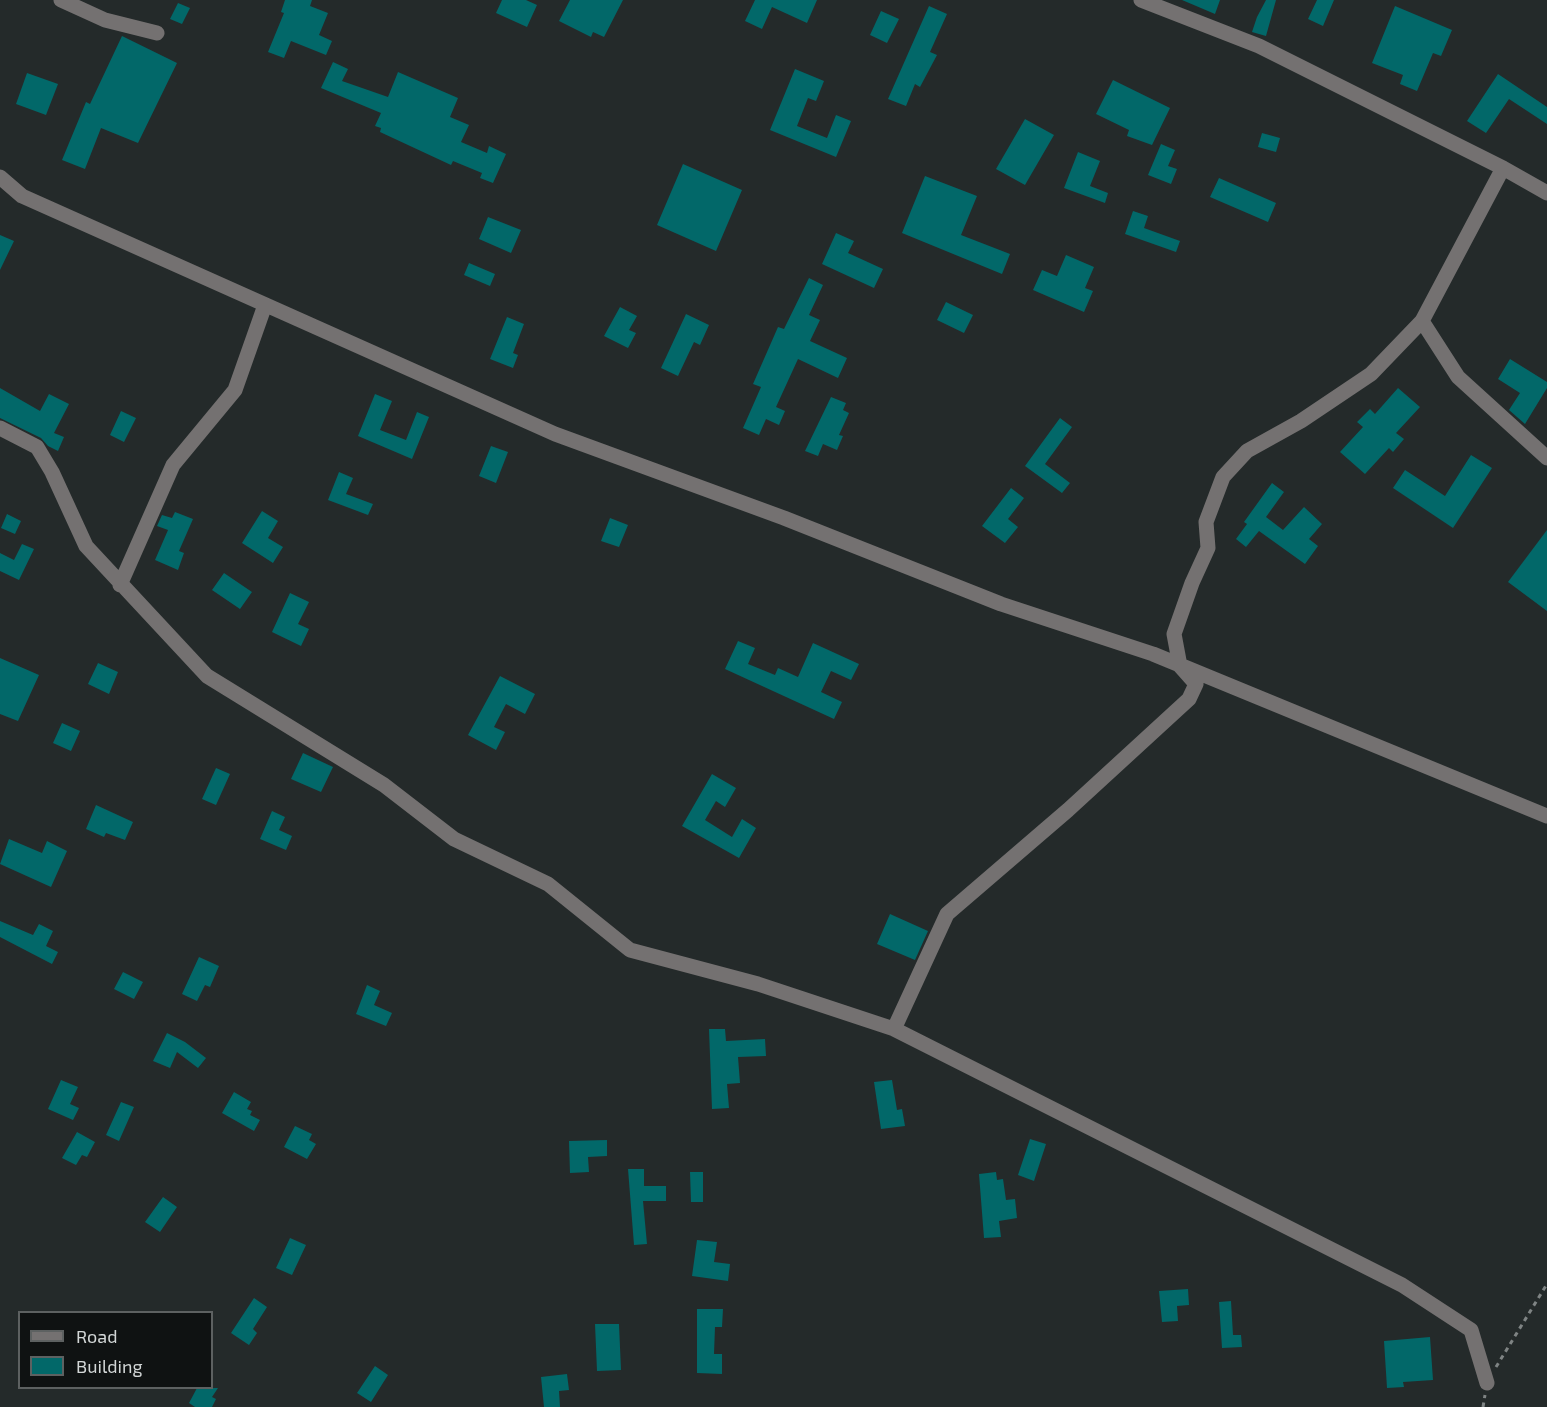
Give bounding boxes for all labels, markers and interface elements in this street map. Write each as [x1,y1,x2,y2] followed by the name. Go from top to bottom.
[18,1311,213,1389] legend
[76,1325,117,1347] text: Road
[76,1355,143,1377] text: Building

